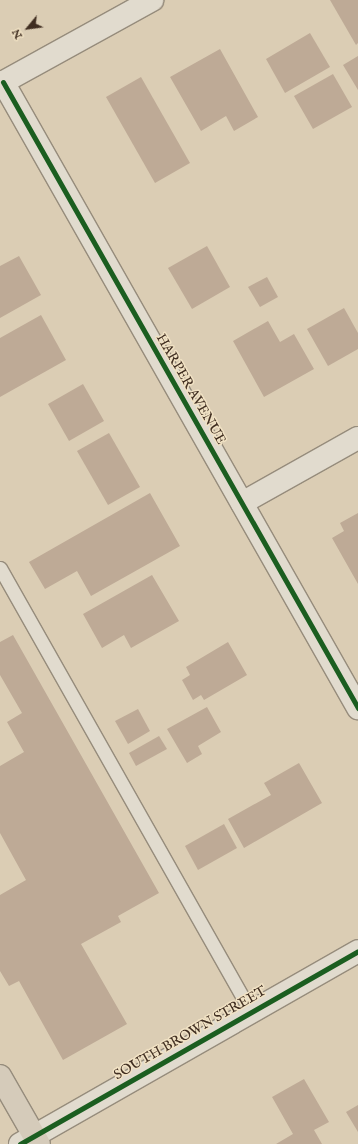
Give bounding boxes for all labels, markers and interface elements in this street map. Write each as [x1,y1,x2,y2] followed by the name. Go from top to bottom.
[8,8,48,48] north arrow
[9,26,26,41] text: N
[153,331,229,447] street label: HARPER AVENUE
[111,982,269,1084] street label: SOUTH BROWN STREET

